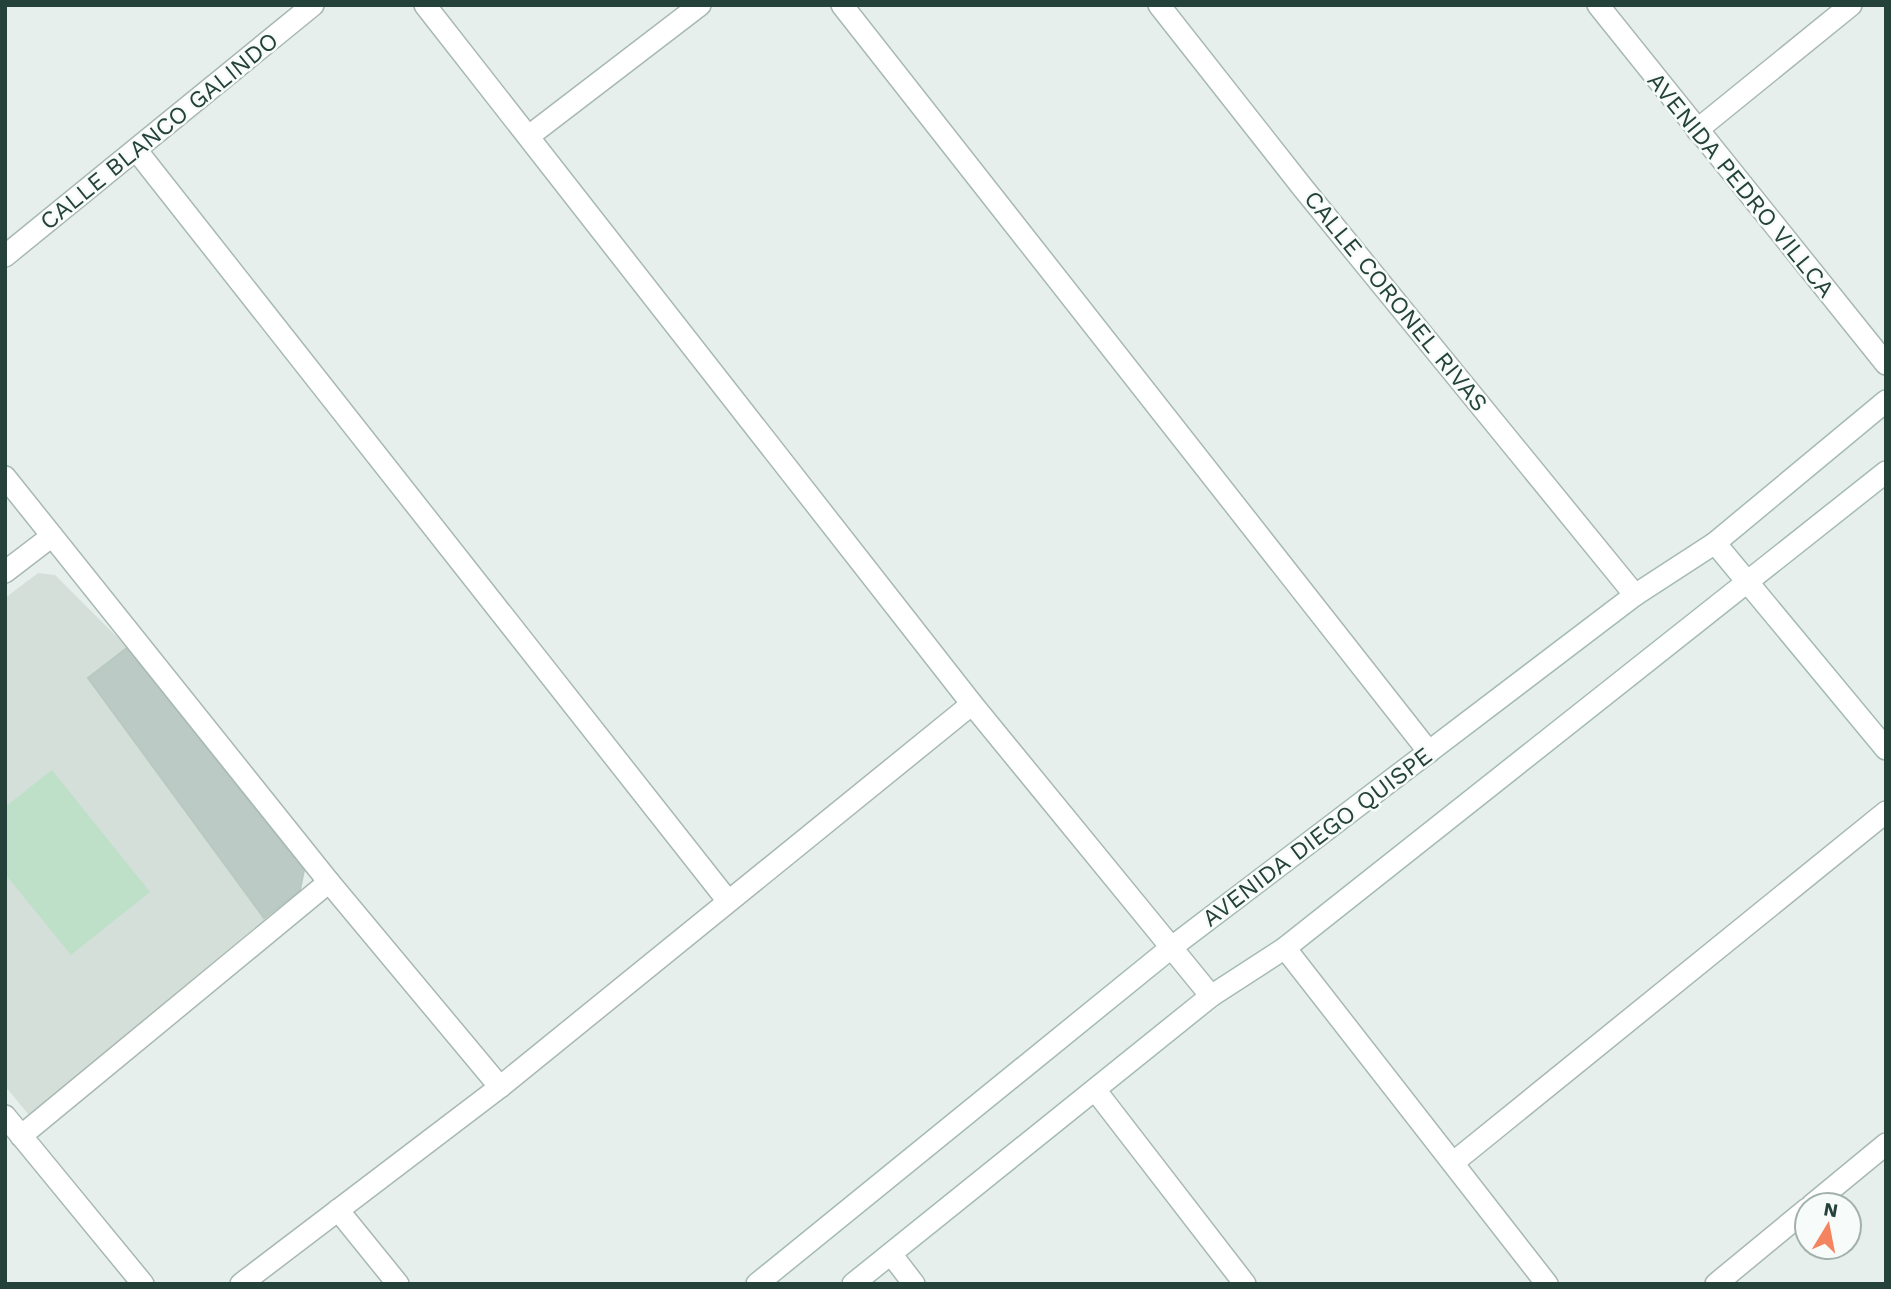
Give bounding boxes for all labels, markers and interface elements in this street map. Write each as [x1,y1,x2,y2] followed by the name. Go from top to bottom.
[34,26,284,236] street label: CALLE BLANCO GALINDO
[1642,67,1841,303] street label: AVENIDA PEDRO VILLCA
[1298,185,1494,417] street label: CALLE CORONEL RIVAS
[1197,742,1437,932] street label: AVENIDA DIEGO QUISPE
[1793,1191,1863,1261] north arrow
[1822,1197,1840,1222] text: N

